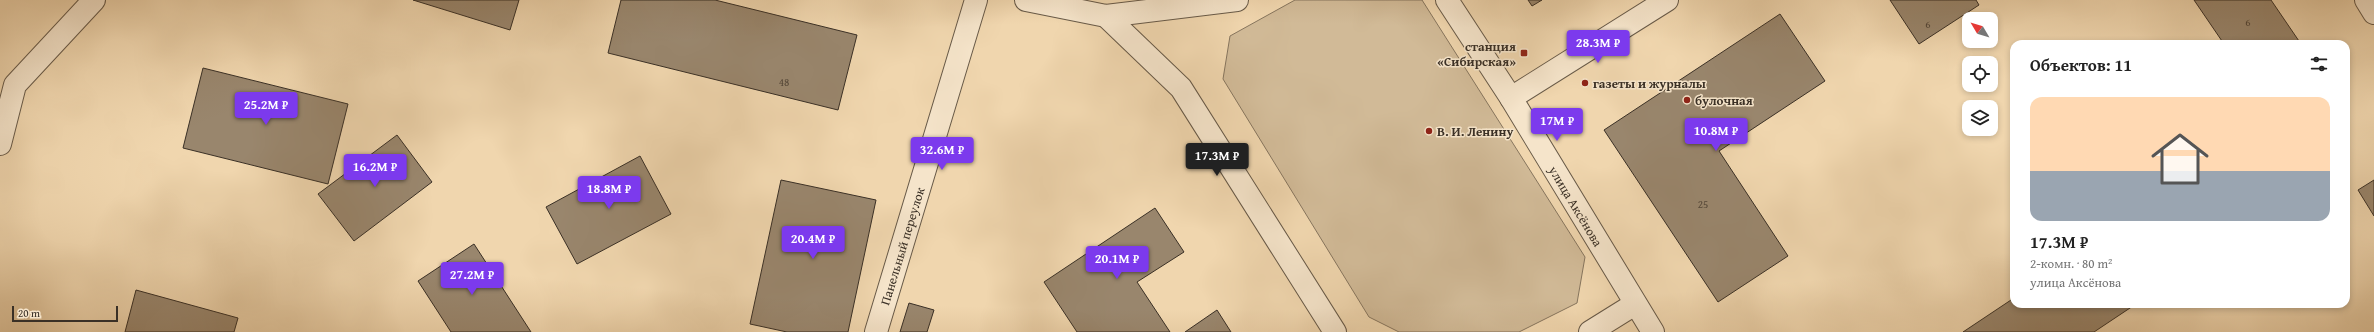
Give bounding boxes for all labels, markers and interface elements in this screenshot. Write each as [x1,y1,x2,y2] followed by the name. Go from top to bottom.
[1962,12,1998,48] north arrow
[1962,12,1998,136] map controls
[2245,14,2251,30] house number: 6
[1925,16,1931,32] house number: 6
[1561,30,1635,64] pin: 28.3M ₽
[1576,33,1620,52] text: 28.3M ₽
[1437,37,1516,71] place label: станция «Сибирская»
[1519,48,1529,58] marker: станция «Сибирская»
[2030,52,2132,77] text: Объектов: 11
[2308,53,2330,75] icon: filters
[1962,56,1998,92] button: locate
[779,74,789,90] house number: 48
[1593,74,1706,93] place label: газеты и журналы
[1580,78,1590,88] marker: газеты и журналы
[1695,91,1753,110] place label: булочная
[229,92,303,126] pin: 25.2M ₽
[244,95,288,114] text: 25.2M ₽
[1682,95,1692,105] marker: булочная
[1962,100,1998,136] button: layers
[1529,108,1585,142] pin: 17M ₽
[1540,111,1574,130] text: 17M ₽
[1679,118,1753,152] pin: 10.8M ₽
[1694,121,1738,140] text: 10.8M ₽
[1437,122,1513,141] place label: В. И. Ленину
[2144,123,2216,195] icon: home
[1424,126,1434,136] marker: В. И. Ленину
[905,137,979,171] pin: 32.6M ₽
[920,140,964,159] text: 32.6M ₽
[1180,143,1254,177] pin: 17.3M ₽
[1195,146,1239,165] text: 17.3M ₽
[338,154,412,188] pin: 16.2M ₽
[353,157,397,176] text: 16.2M ₽
[1543,161,1608,251] street label: улица Аксёнова
[572,176,646,210] pin: 18.8M ₽
[587,179,631,198] text: 18.8M ₽
[875,185,930,307] street label: Панельный переулок
[1698,196,1708,212] house number: 25
[776,226,850,260] pin: 20.4M ₽
[791,229,835,248] text: 20.4M ₽
[2030,229,2088,254] text: 17.3M ₽
[1080,246,1154,280] pin: 20.1M ₽
[1095,249,1139,268] text: 20.1M ₽
[2030,254,2112,273] text: 2-комн. · 80 m²
[435,262,509,296] pin: 27.2M ₽
[450,265,494,284] text: 27.2M ₽
[2030,273,2121,292] text: улица Аксёнова
[12,304,118,323] scale bar
[18,305,40,321] text: 20 m

